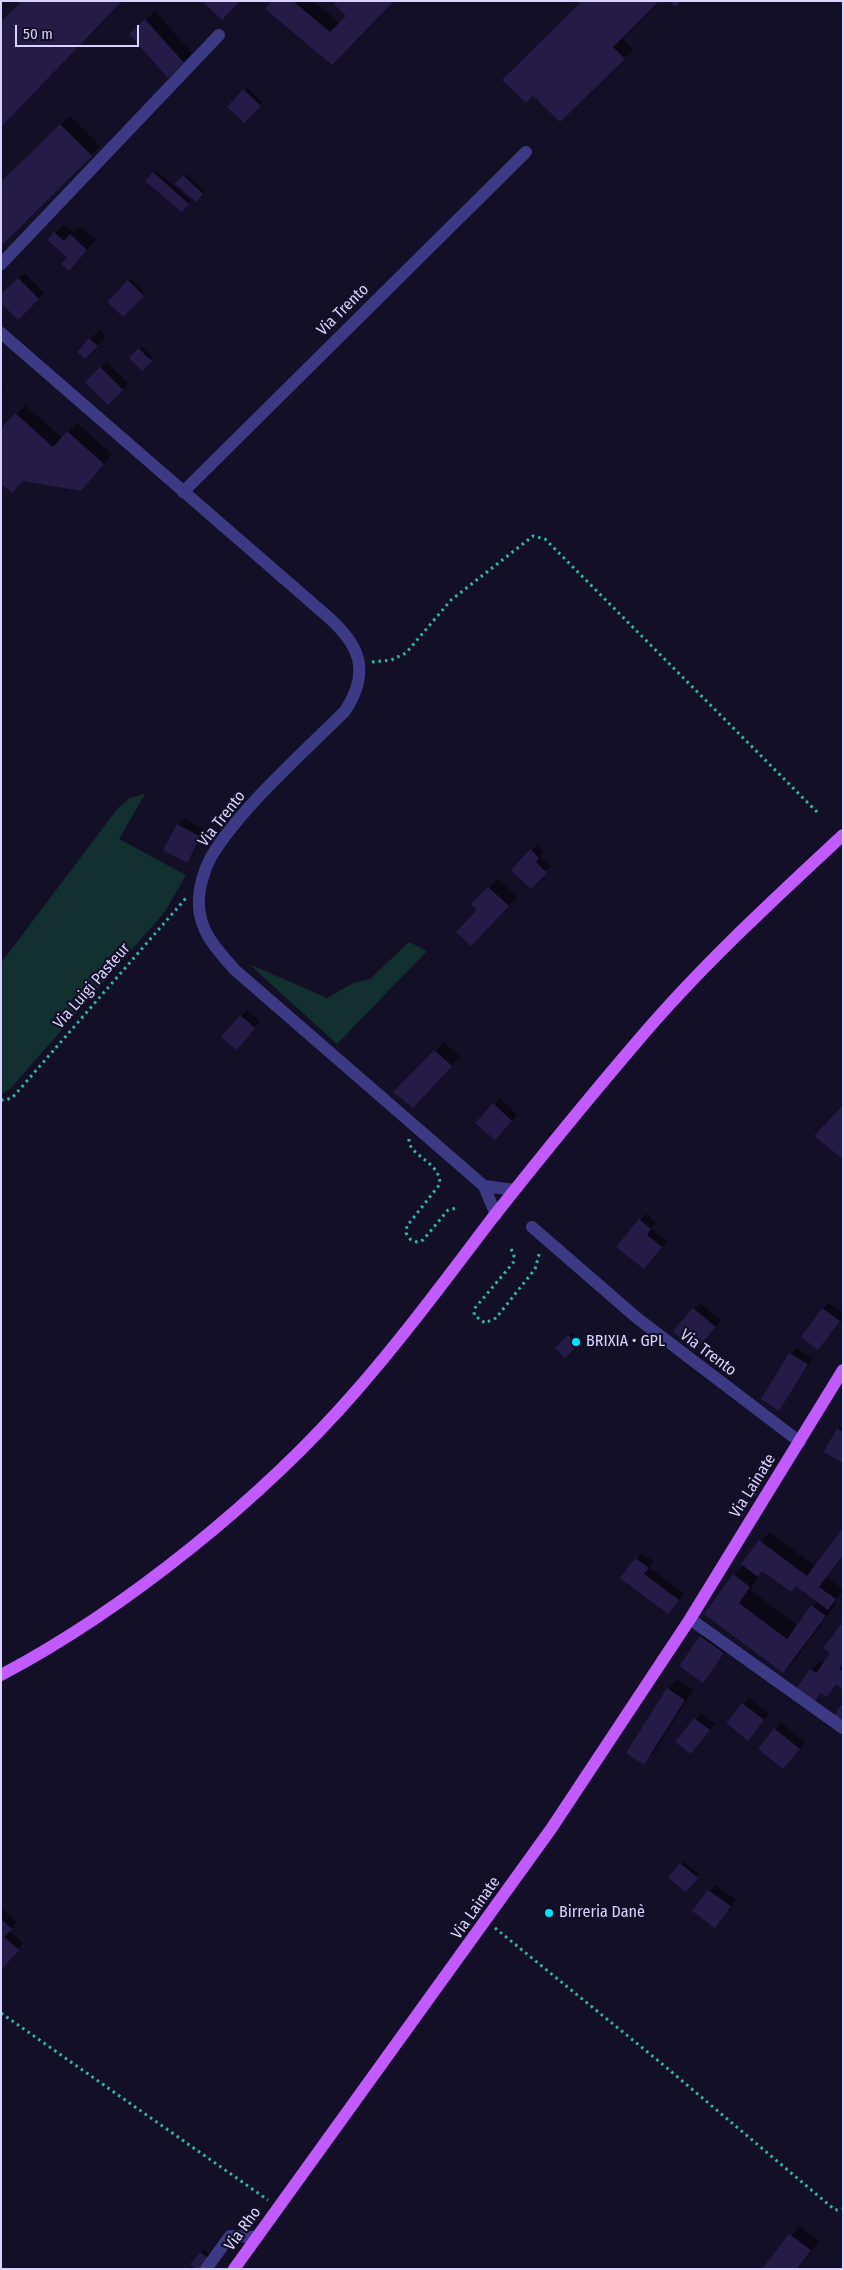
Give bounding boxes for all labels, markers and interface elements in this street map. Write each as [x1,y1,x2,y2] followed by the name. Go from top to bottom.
[18,15,141,47] scale bar
[23,25,53,43] text: 50 m
[313,280,373,340] street label: Via Trento
[194,787,250,851] street label: Via Trento
[50,939,134,1033] street label: Via Luigi Pasteur
[676,1326,740,1380] street label: Via Trento
[586,1332,665,1352] place label: BRIXIA • GPL
[570,1336,582,1348] marker: BRIXIA • GPL
[726,1450,780,1522] street label: Via Lainate
[448,1873,504,1943] street label: Via Lainate
[559,1903,645,1923] place label: Birreria Danè
[543,1907,555,1919] marker: Birreria Danè
[221,2203,265,2255] street label: Via Rho

